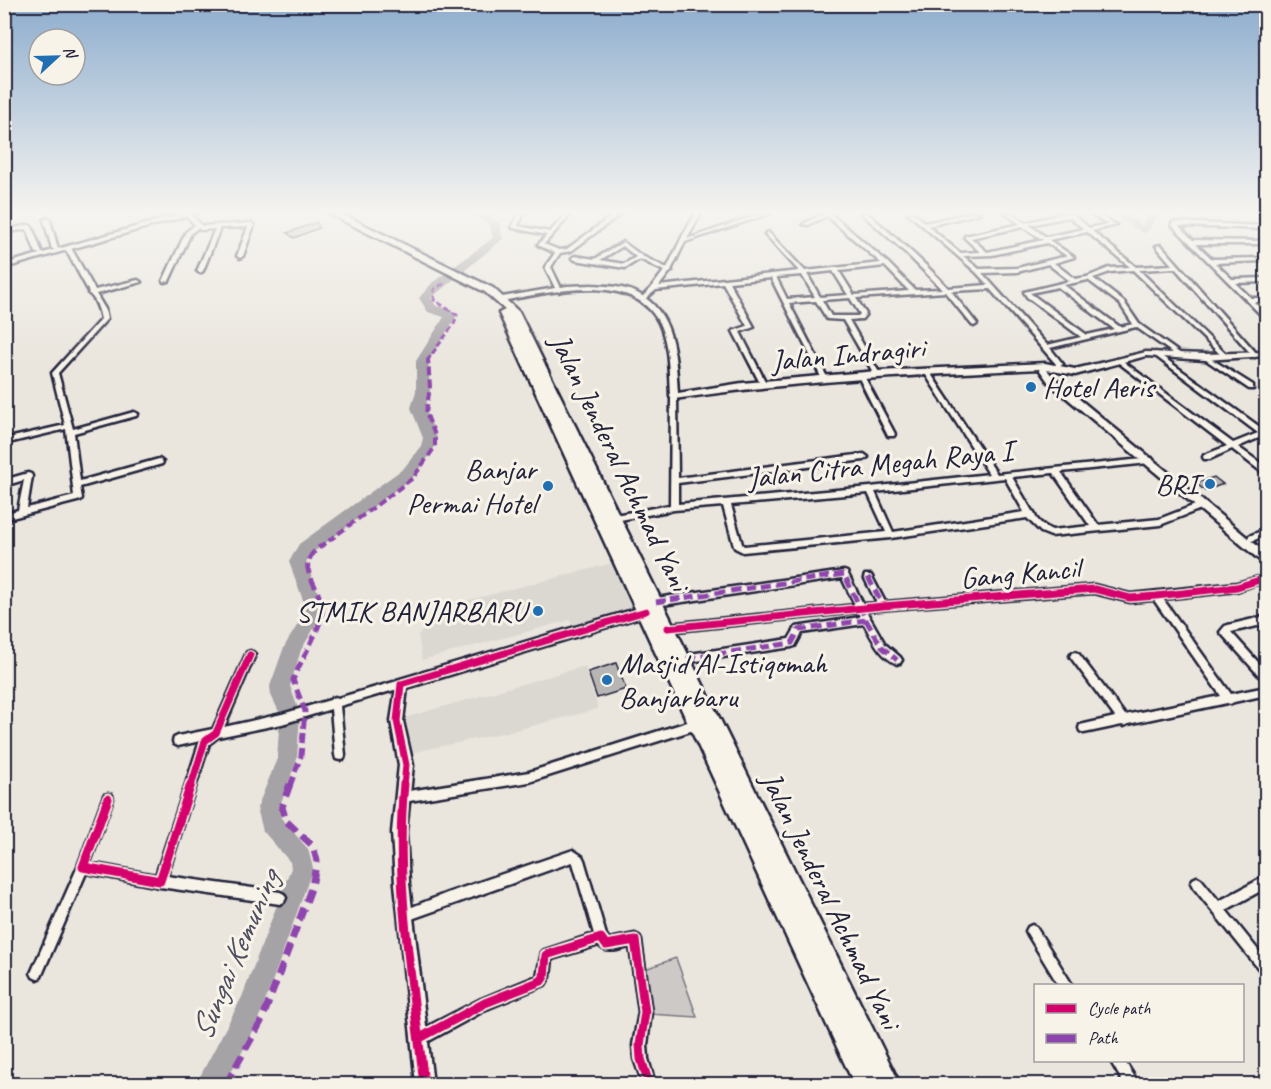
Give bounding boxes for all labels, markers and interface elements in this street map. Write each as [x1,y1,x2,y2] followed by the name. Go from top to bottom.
[27,27,87,87] north arrow
[59,43,82,63] text: N
[540,325,700,600] street label: Jalan Jenderal Achmad Yani
[768,328,930,380] street label: Jalan Indragiri
[1043,368,1157,406] place label: Hotel Aeris
[1024,380,1038,394] marker: Hotel Aeris
[744,430,1021,497] street label: Jalan Citra Megah Raya I
[407,450,541,522] place label: Banjar Permai Hotel
[1155,465,1205,503] place label: BRI
[1203,477,1217,491] marker: BRI
[541,479,555,493] marker: Banjar Permai Hotel
[959,548,1086,597] street label: Gang Kancil
[296,592,531,630] place label: STMIK BANJARBARU
[531,604,545,618] marker: STMIK BANJARBARU
[619,644,828,716] place label: Masjid Al-Istiqomah Banjarbaru
[600,673,614,687] marker: Masjid Al-Istiqomah Banjarbaru
[751,763,911,1038] street label: Jalan Jenderal Achmad Yani
[181,860,291,1046] water label: Sungai Kemuning
[1034,984,1244,1062] legend
[1088,997,1151,1019] text: Cycle path
[1088,1027,1118,1049] text: Path

